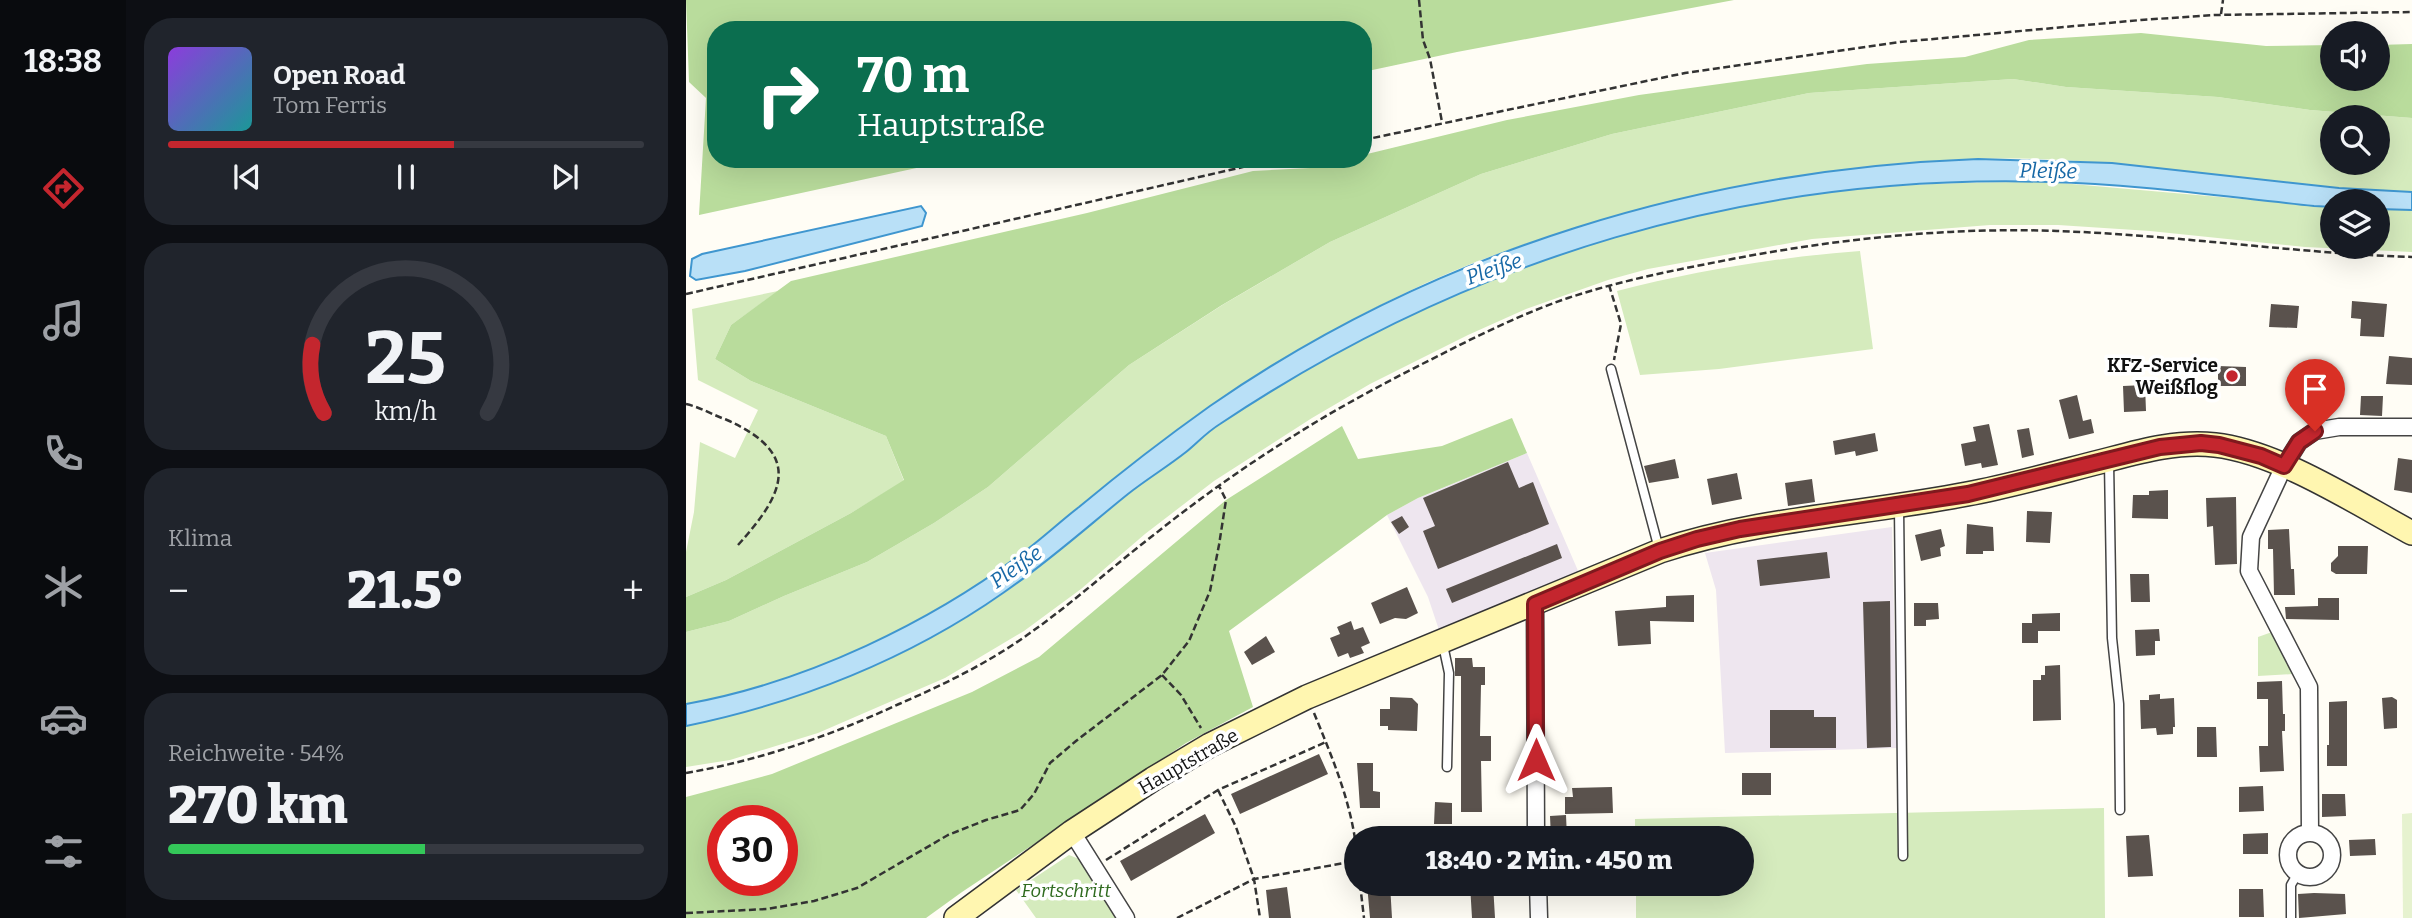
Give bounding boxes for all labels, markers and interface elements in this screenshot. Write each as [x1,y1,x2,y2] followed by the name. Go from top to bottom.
[2320,21,2390,259] map controls
[2320,21,2390,91] button: sound
[24,42,102,80] text: 18:38
[857,46,969,105] text: 70 m
[742,49,833,140] icon: right
[273,60,405,91] text: Open Road
[273,91,387,119] text: Tom Ferris
[2320,105,2390,175] button: search
[857,106,1045,144] text: Hauptstraße
[2019,157,2077,185] water label: Pleiße
[228,158,266,196] icon: previous
[387,158,425,196] icon: pause
[546,158,584,196] icon: next
[39,164,88,213] icon: directions
[2320,189,2390,259] button: layers
[1463,247,1526,291] water label: Pleiße
[39,296,88,345] icon: music
[366,315,446,402] text: 25
[2107,354,2218,399] place label: KFZ-Service Weißflog
[2285,359,2345,431] pin
[2224,368,2240,384] marker: KFZ-Service Weißflog
[2296,370,2334,408] icon: arrive
[375,396,437,426] text: km/h
[39,429,88,478] icon: phone
[168,524,232,552] text: Klima
[985,540,1047,594] water label: Pleiße
[347,559,464,622] text: 21.5°
[39,562,88,611] icon: climate
[168,568,189,614] text: −
[622,568,644,614] text: +
[39,694,88,743] icon: car
[1499,723,1573,797] position arrow
[1134,724,1242,799] street label: Hauptstraße
[168,739,344,767] text: Reichweite · 54%
[168,774,348,837] text: 270 km
[707,805,798,896] speed limit sign: 30
[39,827,88,876] icon: filters
[1426,845,1672,876] text: 18:40 · 2 Min. · 450 m
[1021,879,1111,902] park label: Fortschritt

